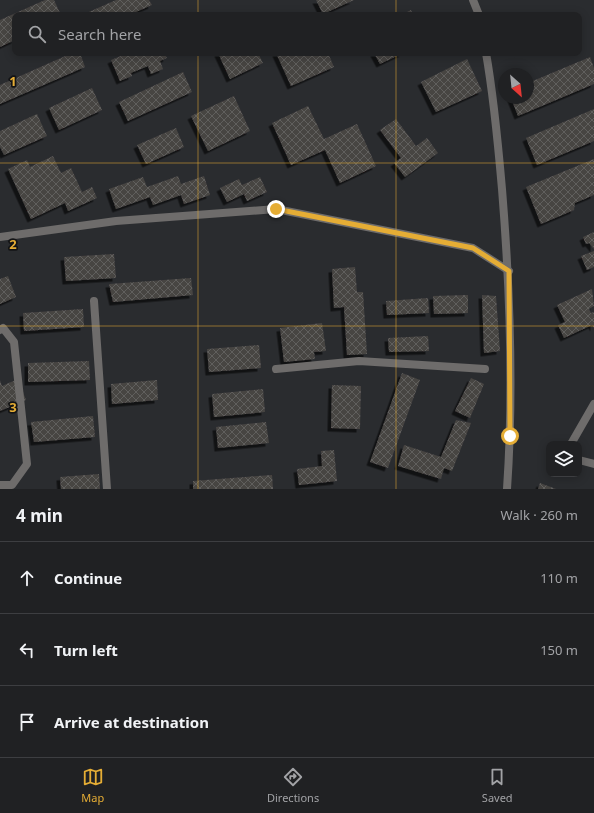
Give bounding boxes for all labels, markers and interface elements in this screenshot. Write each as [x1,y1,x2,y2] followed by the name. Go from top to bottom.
[12,12,582,56] search box
[26,23,48,45] icon: search
[58,24,141,44] text: Search here
[498,68,534,104] north arrow
[9,72,17,90] text: 1
[267,200,285,218] route end
[9,235,17,253] text: 2
[9,398,17,416] text: 3
[501,427,519,445] route start
[546,441,582,477] map controls
[546,441,582,477] button: layers
[16,504,63,527] text: 4 min
[500,506,578,524] text: Walk · 260 m
[16,567,38,589] icon: ahead
[54,568,122,588] text: Continue
[540,569,578,587] text: 110 m
[16,639,38,661] icon: left
[54,640,118,660] text: Turn left
[540,641,578,659] text: 150 m
[16,711,38,733] icon: arrive
[54,712,209,732] text: Arrive at destination
[81,766,104,805] tab: Map
[267,766,319,805] tab: Directions
[482,766,513,805] tab: Saved

